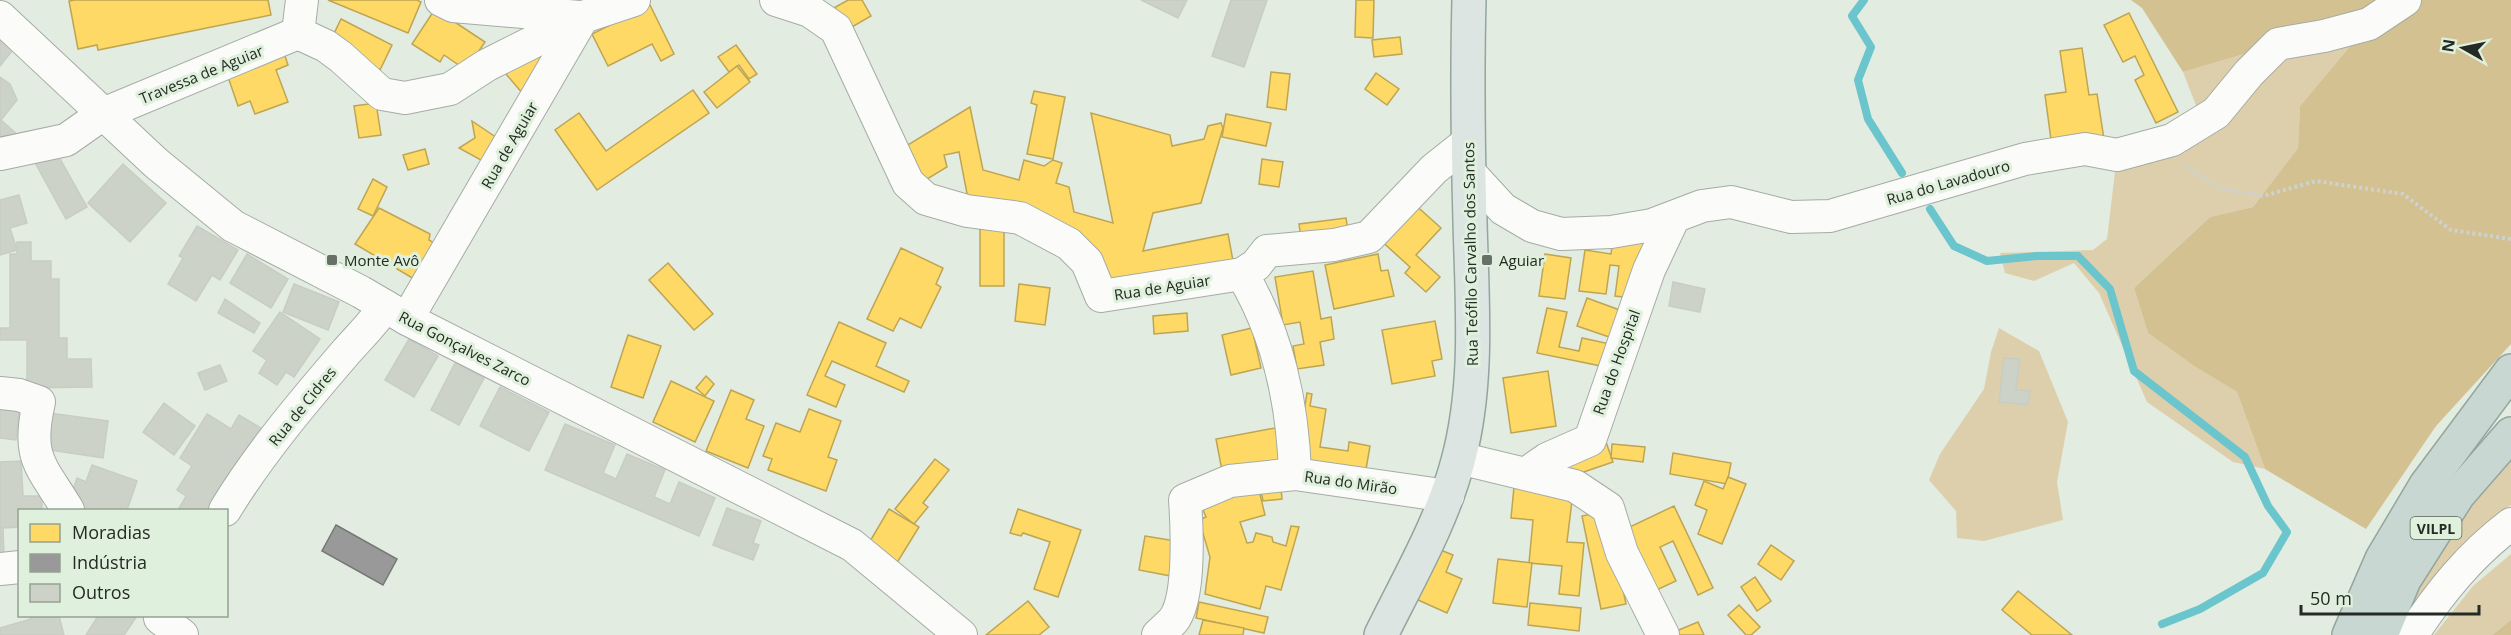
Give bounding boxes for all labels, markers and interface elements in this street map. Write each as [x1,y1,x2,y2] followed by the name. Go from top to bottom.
[2433,18,2493,78] north arrow
[2436,38,2460,54] text: N
[136,40,266,108] street label: Travessa de Aguiar
[476,98,542,192] street label: Rua de Aguiar
[1458,142,1482,366] street label: Rua Teófilo Carvalho dos Santos
[1884,155,2012,209] street label: Rua do Lavadouro
[344,250,419,270] place label: Monte Avô
[1499,250,1544,270] place label: Aguiar
[325,253,339,267] marker: Monte Avô
[1480,253,1494,267] marker: Aguiar
[1112,270,1212,304] street label: Rua de Aguiar
[396,306,534,390] street label: Rua Gonçalves Zarco
[1588,307,1644,417] street label: Rua do Hospital
[264,362,340,450] street label: Rua de Cidres
[1303,466,1399,498] street label: Rua do Mirão
[18,509,228,617] legend
[2410,517,2462,539] road number: VILPL
[72,520,151,544] text: Moradias
[72,550,147,574] text: Indústria
[2301,578,2480,616] scale bar
[72,580,130,604] text: Outros
[2310,586,2352,610] text: 50 m

